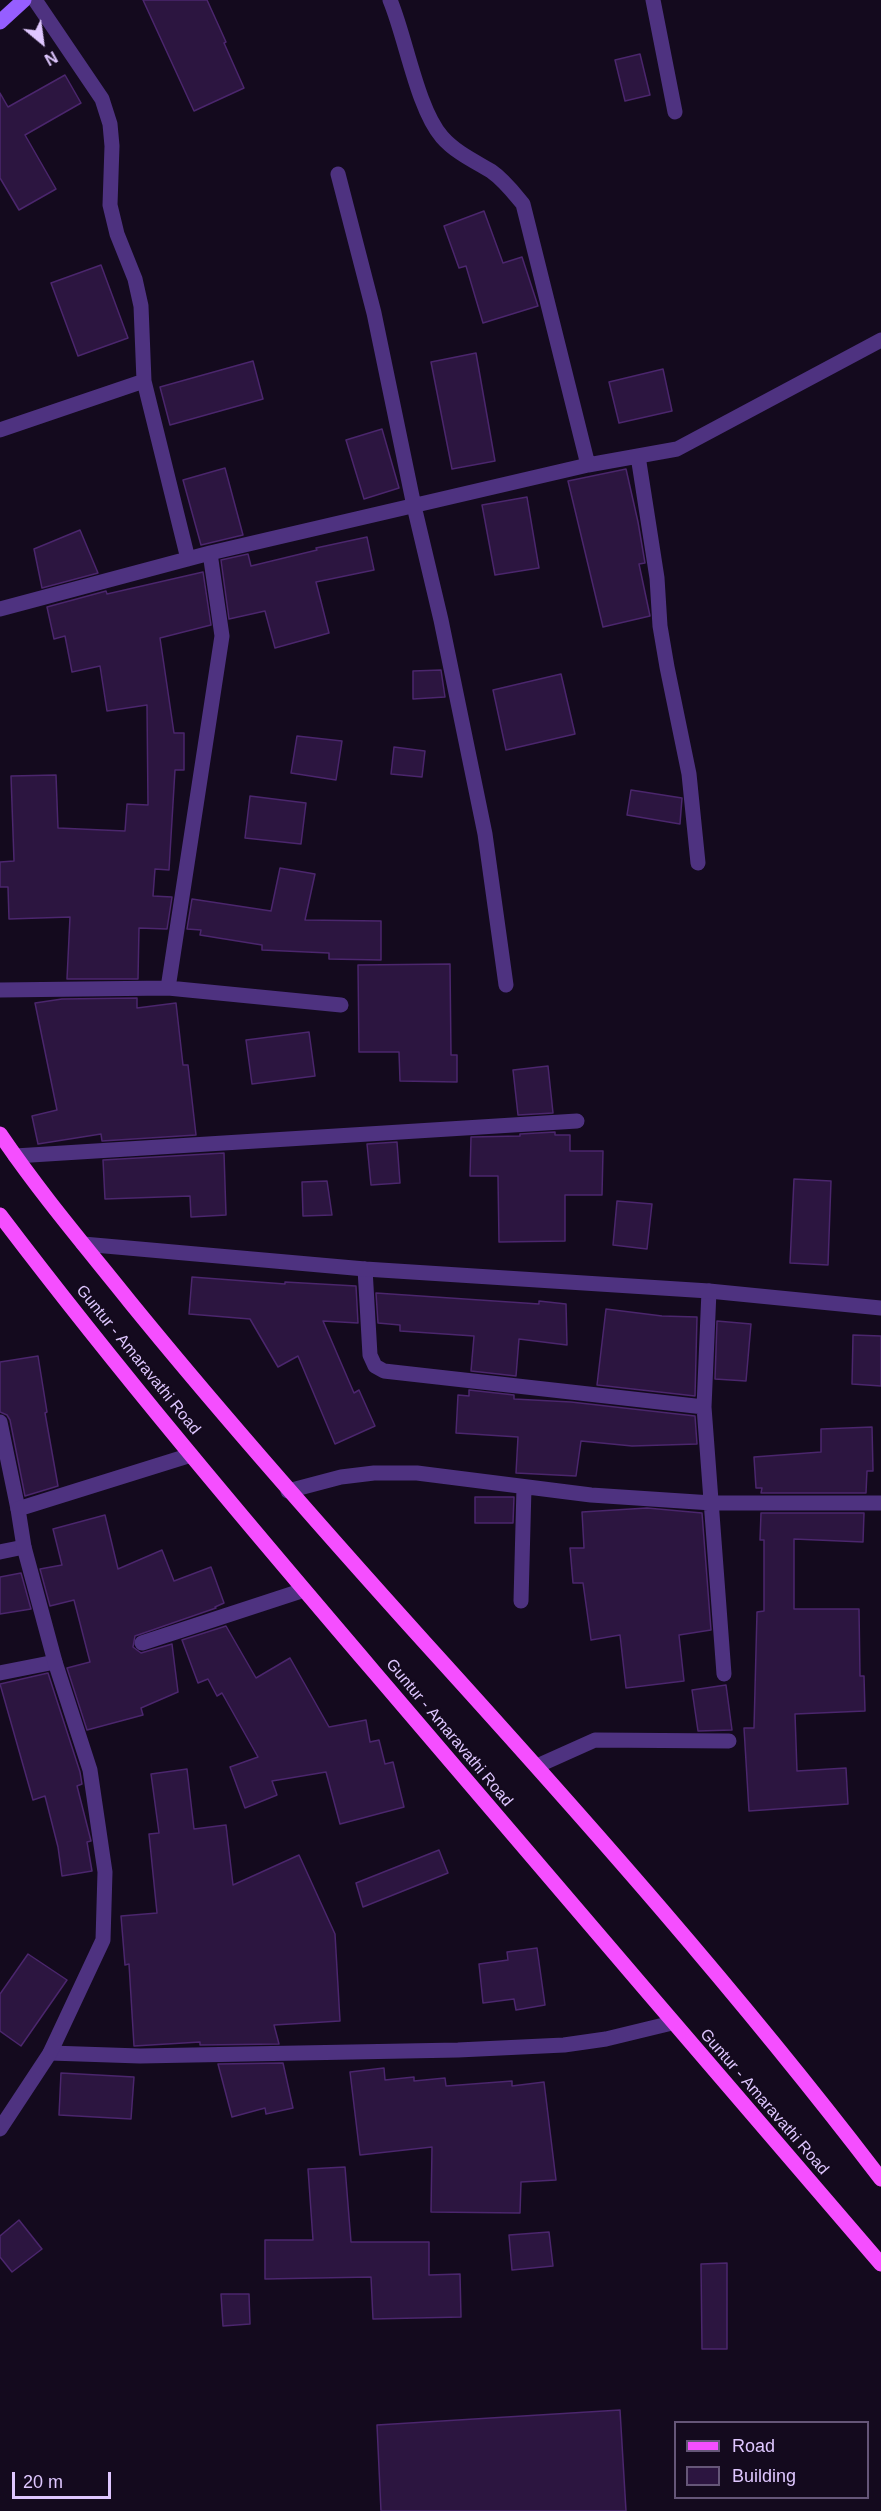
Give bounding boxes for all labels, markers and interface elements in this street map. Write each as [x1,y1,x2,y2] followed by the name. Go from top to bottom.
[12,12,72,72] north arrow
[42,48,60,68] text: N
[72,1281,204,1439] street label: Guntur - Amaravathi Road
[382,1655,516,1811] street label: Guntur - Amaravathi Road
[695,2025,833,2179] street label: Guntur - Amaravathi Road
[674,2421,869,2499] legend
[732,2436,775,2456] text: Road
[15,2460,114,2498] scale bar
[732,2466,796,2486] text: Building
[23,2472,63,2492] text: 20 m

